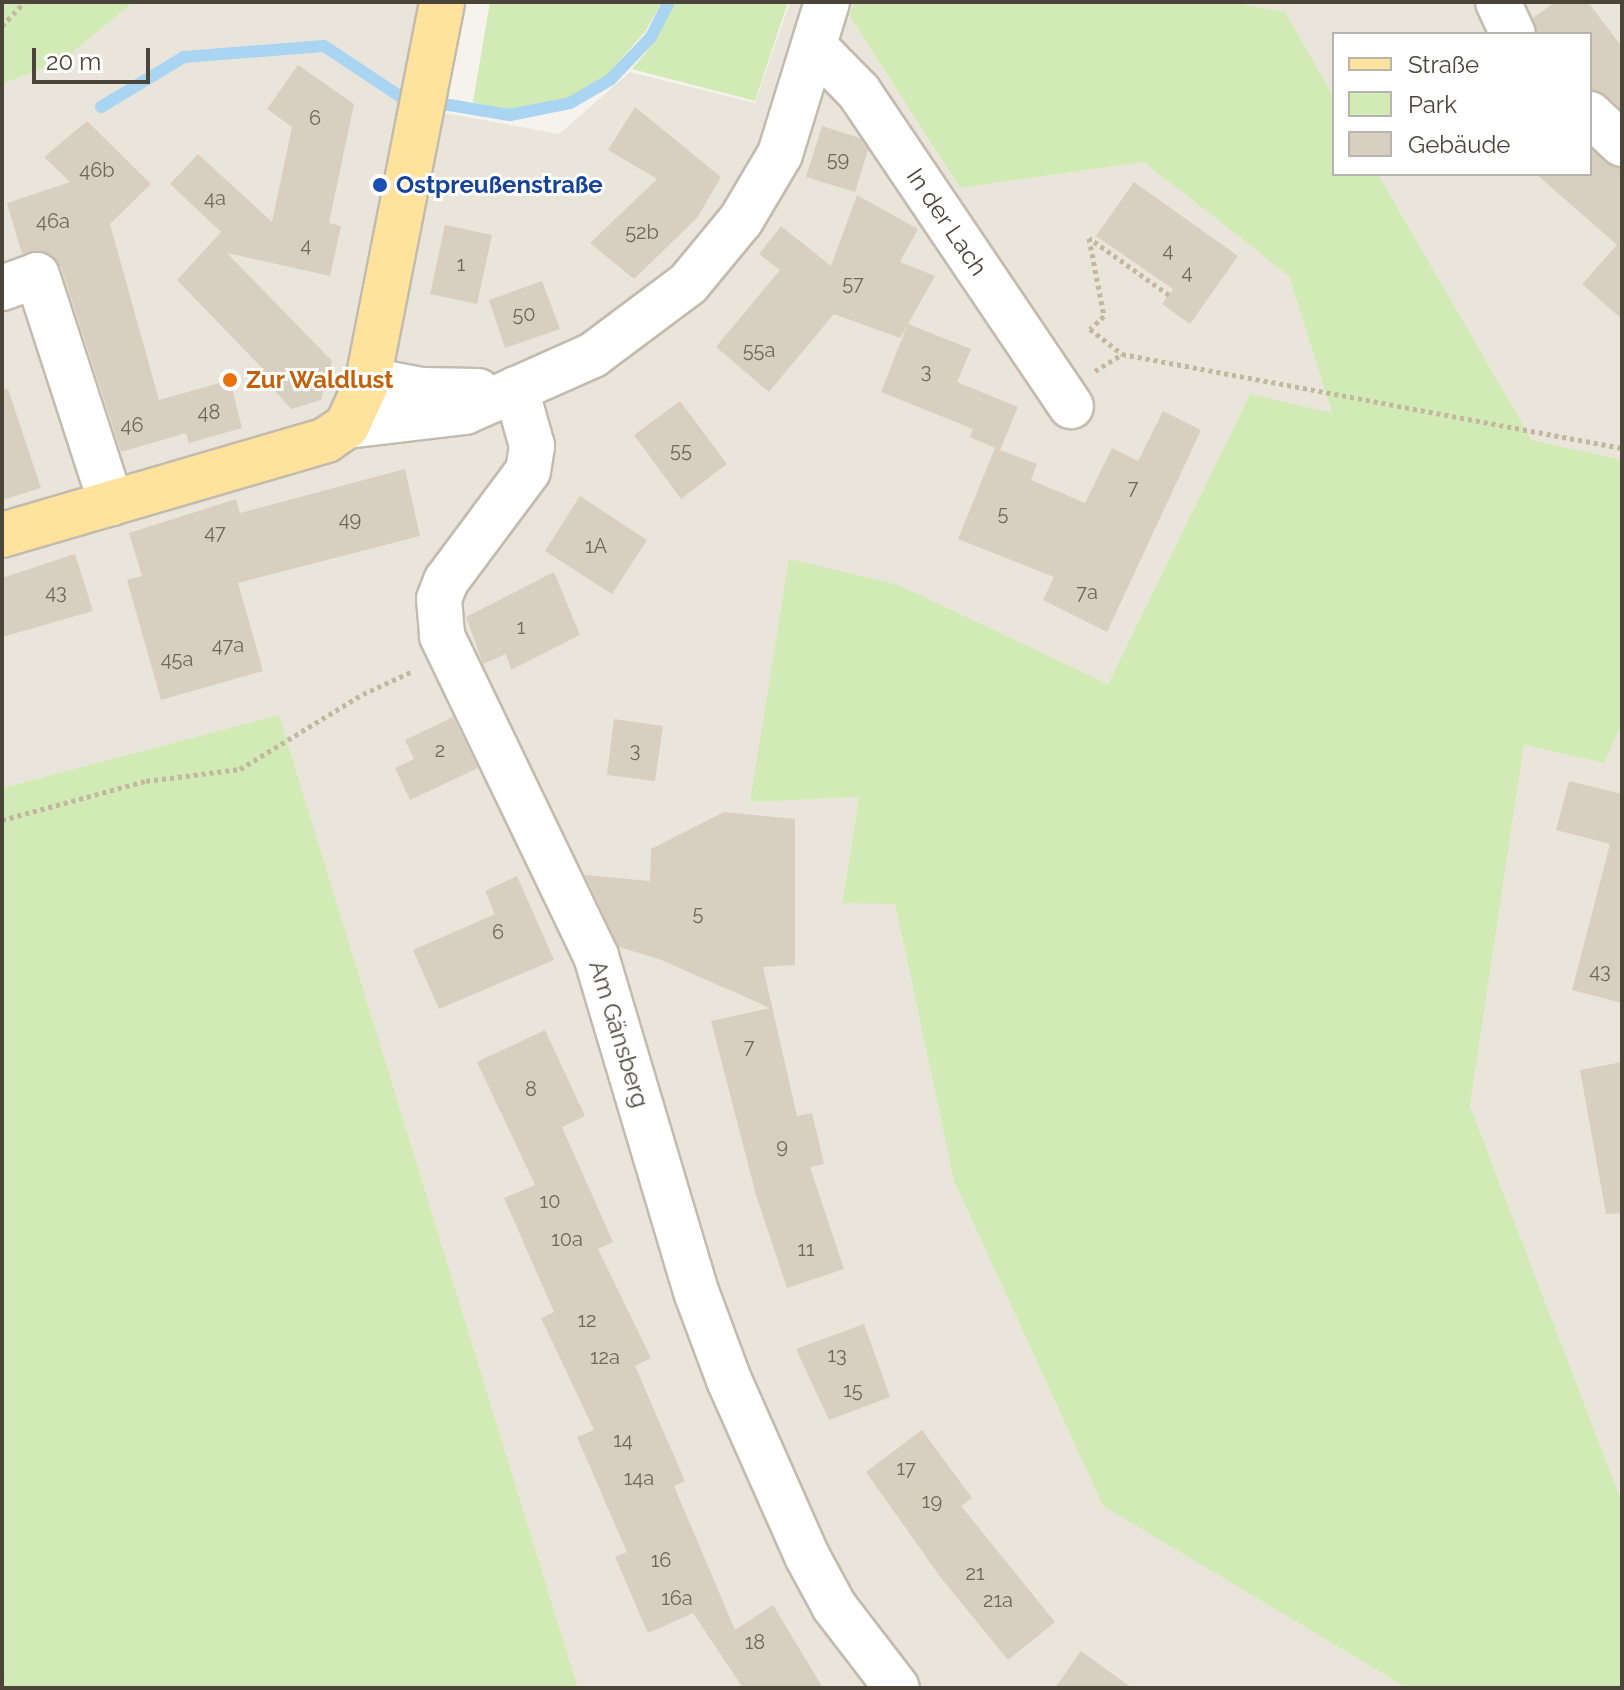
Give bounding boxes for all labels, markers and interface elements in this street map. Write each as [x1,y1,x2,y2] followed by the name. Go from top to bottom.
[36,32,154,82] scale bar
[1332,32,1592,176] legend
[46,47,101,76] text: 20 m
[1408,50,1479,79] text: Straße
[1408,90,1457,119] text: Park
[309,106,321,130] house number: 6
[1408,130,1510,159] text: Gebäude
[827,147,849,171] house number: 59
[79,158,115,182] house number: 46b
[900,163,994,281] street label: In der Lach
[396,171,603,199] place label: Ostpreußenstraße
[371,176,389,194] marker: Ostpreußenstraße
[204,186,226,210] house number: 4a
[36,209,70,233] house number: 46a
[625,220,659,244] house number: 52b
[301,233,311,257] house number: 4
[1163,238,1173,262] house number: 4
[457,252,465,276] house number: 1
[1182,260,1192,284] house number: 4
[842,271,864,295] house number: 57
[512,302,536,326] house number: 50
[743,338,775,362] house number: 55a
[921,359,931,383] house number: 3
[246,366,395,394] place label: Zur Waldlust
[221,371,239,389] marker: Zur Waldlust
[198,400,220,424] house number: 48
[121,413,143,437] house number: 46
[670,438,692,462] house number: 55
[1128,475,1138,499] house number: 7
[998,501,1008,525] house number: 5
[339,507,361,531] house number: 49
[204,520,226,544] house number: 47
[585,534,607,558] house number: 1A
[45,580,67,604] house number: 43
[1076,580,1098,604] house number: 7a
[517,615,525,639] house number: 1
[212,633,244,657] house number: 47a
[161,647,193,671] house number: 45a
[435,738,445,762] house number: 2
[630,738,640,762] house number: 3
[693,901,703,925] house number: 5
[492,920,504,944] house number: 6
[583,957,655,1111] street label: Am Gänsberg
[1589,959,1611,983] house number: 43
[744,1034,754,1058] house number: 7
[525,1077,537,1101] house number: 8
[776,1134,788,1158] house number: 9
[540,1189,560,1213] house number: 10
[551,1227,583,1251] house number: 10a
[797,1237,815,1261] house number: 11
[578,1308,596,1332] house number: 12
[827,1343,847,1367] house number: 13
[590,1345,620,1369] house number: 12a
[843,1378,863,1402] house number: 15
[613,1428,633,1452] house number: 14
[896,1456,916,1480] house number: 17
[624,1466,654,1490] house number: 14a
[922,1489,942,1513] house number: 19
[651,1548,671,1572] house number: 16
[966,1561,984,1585] house number: 21
[661,1586,693,1610] house number: 16a
[983,1588,1013,1612] house number: 21a
[745,1630,765,1654] house number: 18

